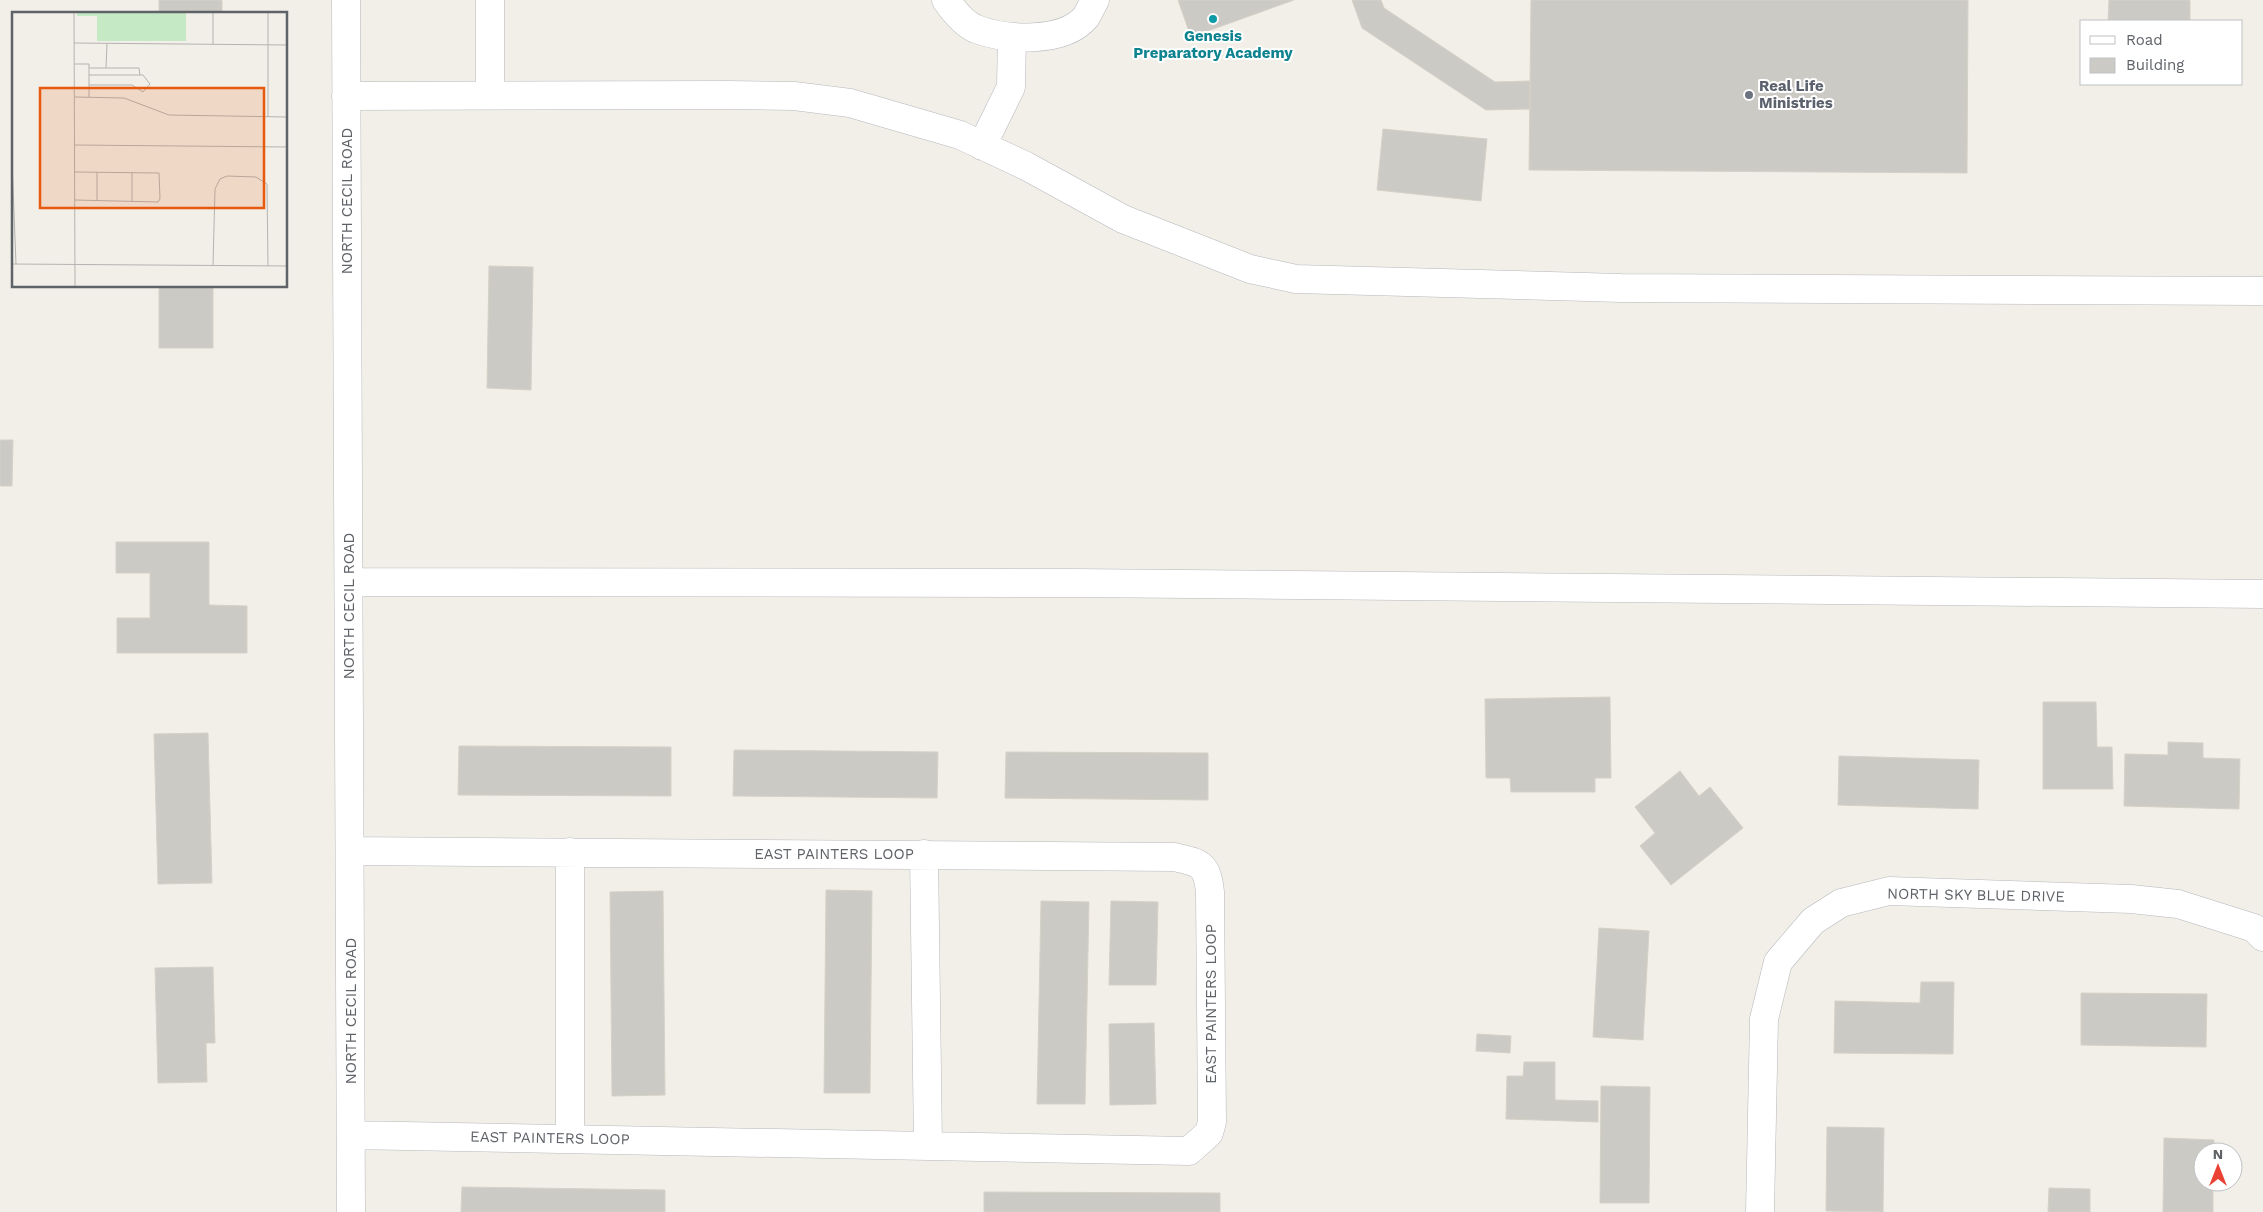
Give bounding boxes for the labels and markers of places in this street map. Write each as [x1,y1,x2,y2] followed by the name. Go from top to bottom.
[1207,13,1219,25] marker: Genesis Preparatory Academy
[1133,27,1293,62] place label: Genesis Preparatory Academy
[1759,77,1833,112] place label: Real Life Ministries
[1743,89,1755,101] marker: Real Life Ministries

